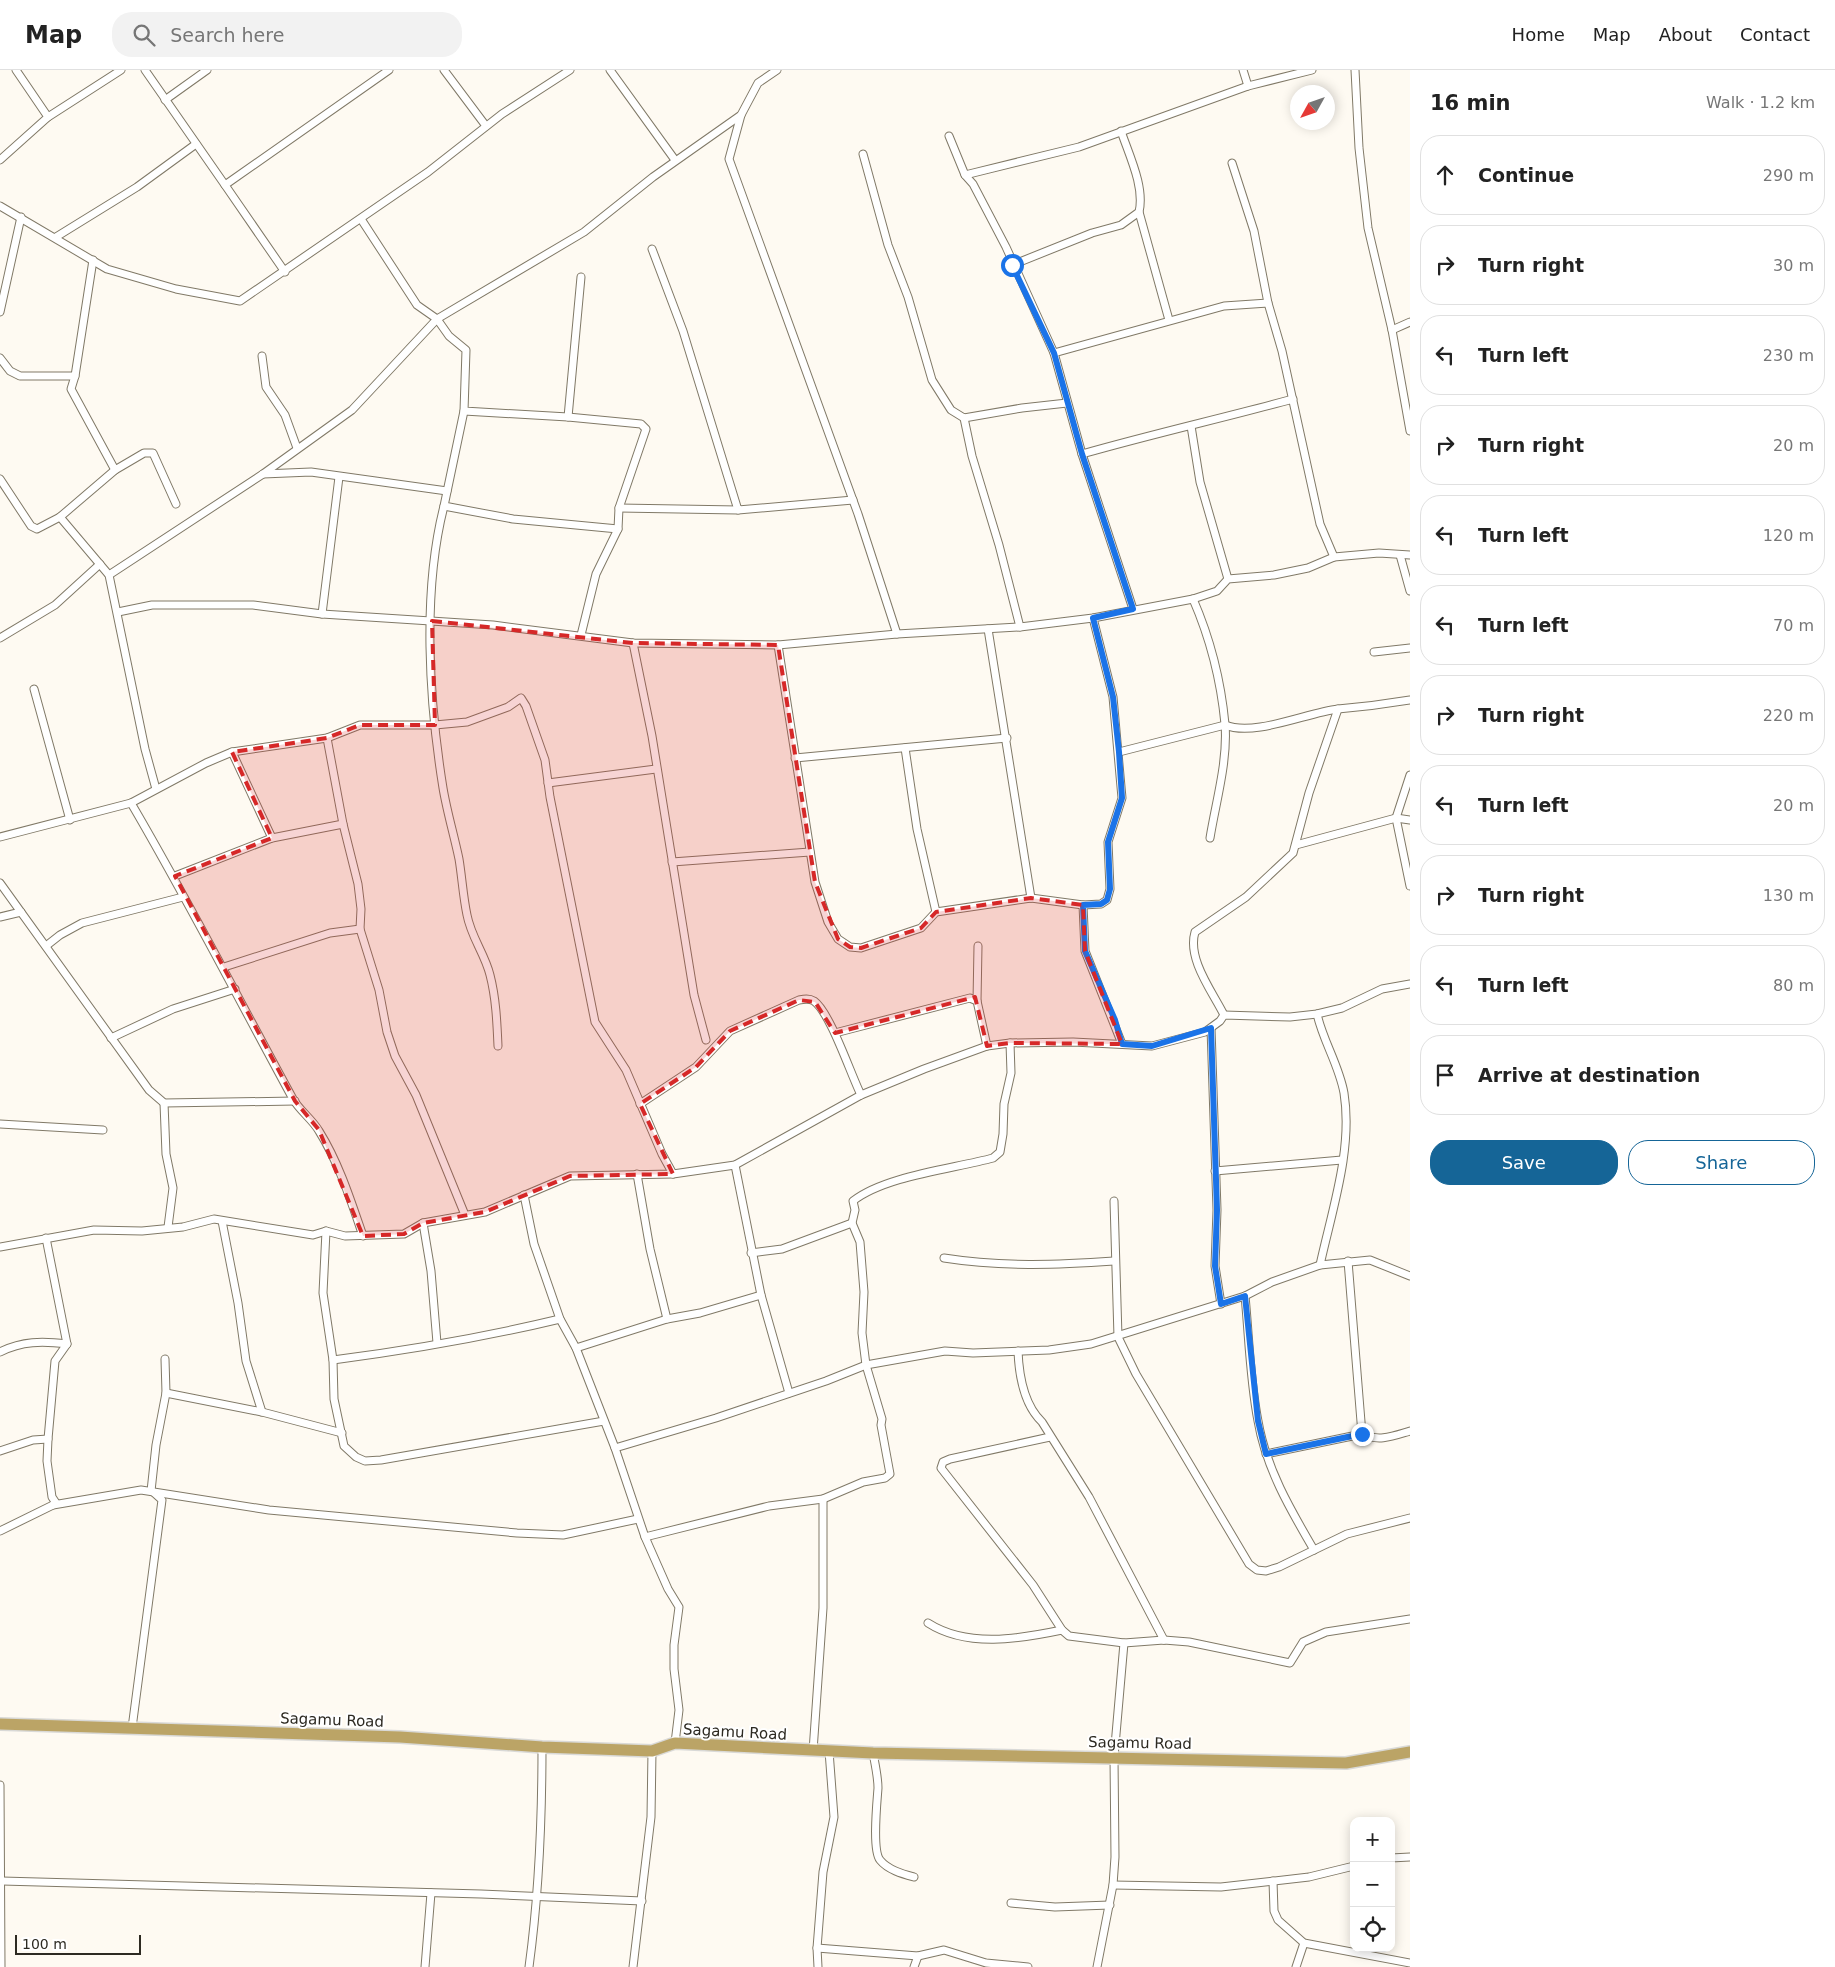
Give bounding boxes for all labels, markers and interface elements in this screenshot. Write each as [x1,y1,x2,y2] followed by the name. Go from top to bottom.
[112,12,462,57] search box
[25,21,82,49] text: Map
[130,21,158,49] icon: search
[170,24,284,46] text: Search here
[1512,24,1565,45] text: Home
[1593,24,1631,45] text: Map
[1659,24,1712,45] text: About
[1740,24,1810,45] text: Contact
[1290,85,1335,130] north arrow
[1430,91,1511,115] text: 16 min
[1706,93,1815,112] text: Walk · 1.2 km
[1431,161,1459,189] icon: ahead
[1478,164,1574,186] text: Continue
[1763,166,1814,185] text: 290 m
[1431,251,1459,279] icon: right
[1001,254,1024,277] route start
[1478,254,1584,276] text: Turn right
[1773,256,1814,275] text: 30 m
[1431,341,1459,369] icon: left
[1478,344,1569,366] text: Turn left
[1763,346,1814,365] text: 230 m
[1431,431,1459,459] icon: right
[1478,434,1584,456] text: Turn right
[1773,436,1814,455] text: 20 m
[1431,521,1459,549] icon: left
[1478,524,1569,546] text: Turn left
[1763,526,1814,545] text: 120 m
[1431,611,1459,639] icon: left
[1478,614,1569,636] text: Turn left
[1773,616,1814,635] text: 70 m
[1431,701,1459,729] icon: right
[1478,704,1584,726] text: Turn right
[1763,706,1814,725] text: 220 m
[1431,791,1459,819] icon: left
[1478,794,1569,816] text: Turn left
[1773,796,1814,815] text: 20 m
[1431,881,1459,909] icon: right
[1478,884,1584,906] text: Turn right
[1763,886,1814,905] text: 130 m
[1431,971,1459,999] icon: left
[1478,974,1569,996] text: Turn left
[1773,976,1814,995] text: 80 m
[1431,1061,1459,1089] icon: arrive
[1478,1064,1700,1086] text: Arrive at destination
[1430,1140,1618,1185] button: Save
[1628,1140,1815,1185] button: Share
[1351,1423,1374,1446] route end
[280,1709,384,1731] street label: Sagamu Road
[683,1720,787,1744] street label: Sagamu Road
[1088,1733,1192,1753] street label: Sagamu Road
[1350,1817,1395,1952] map controls
[1350,1817,1395,1862] button: +
[1350,1862,1395,1907] button: −
[1350,1907,1395,1952] button: locate
[15,1932,141,1955] scale bar
[22,1936,67,1952] text: 100 m

